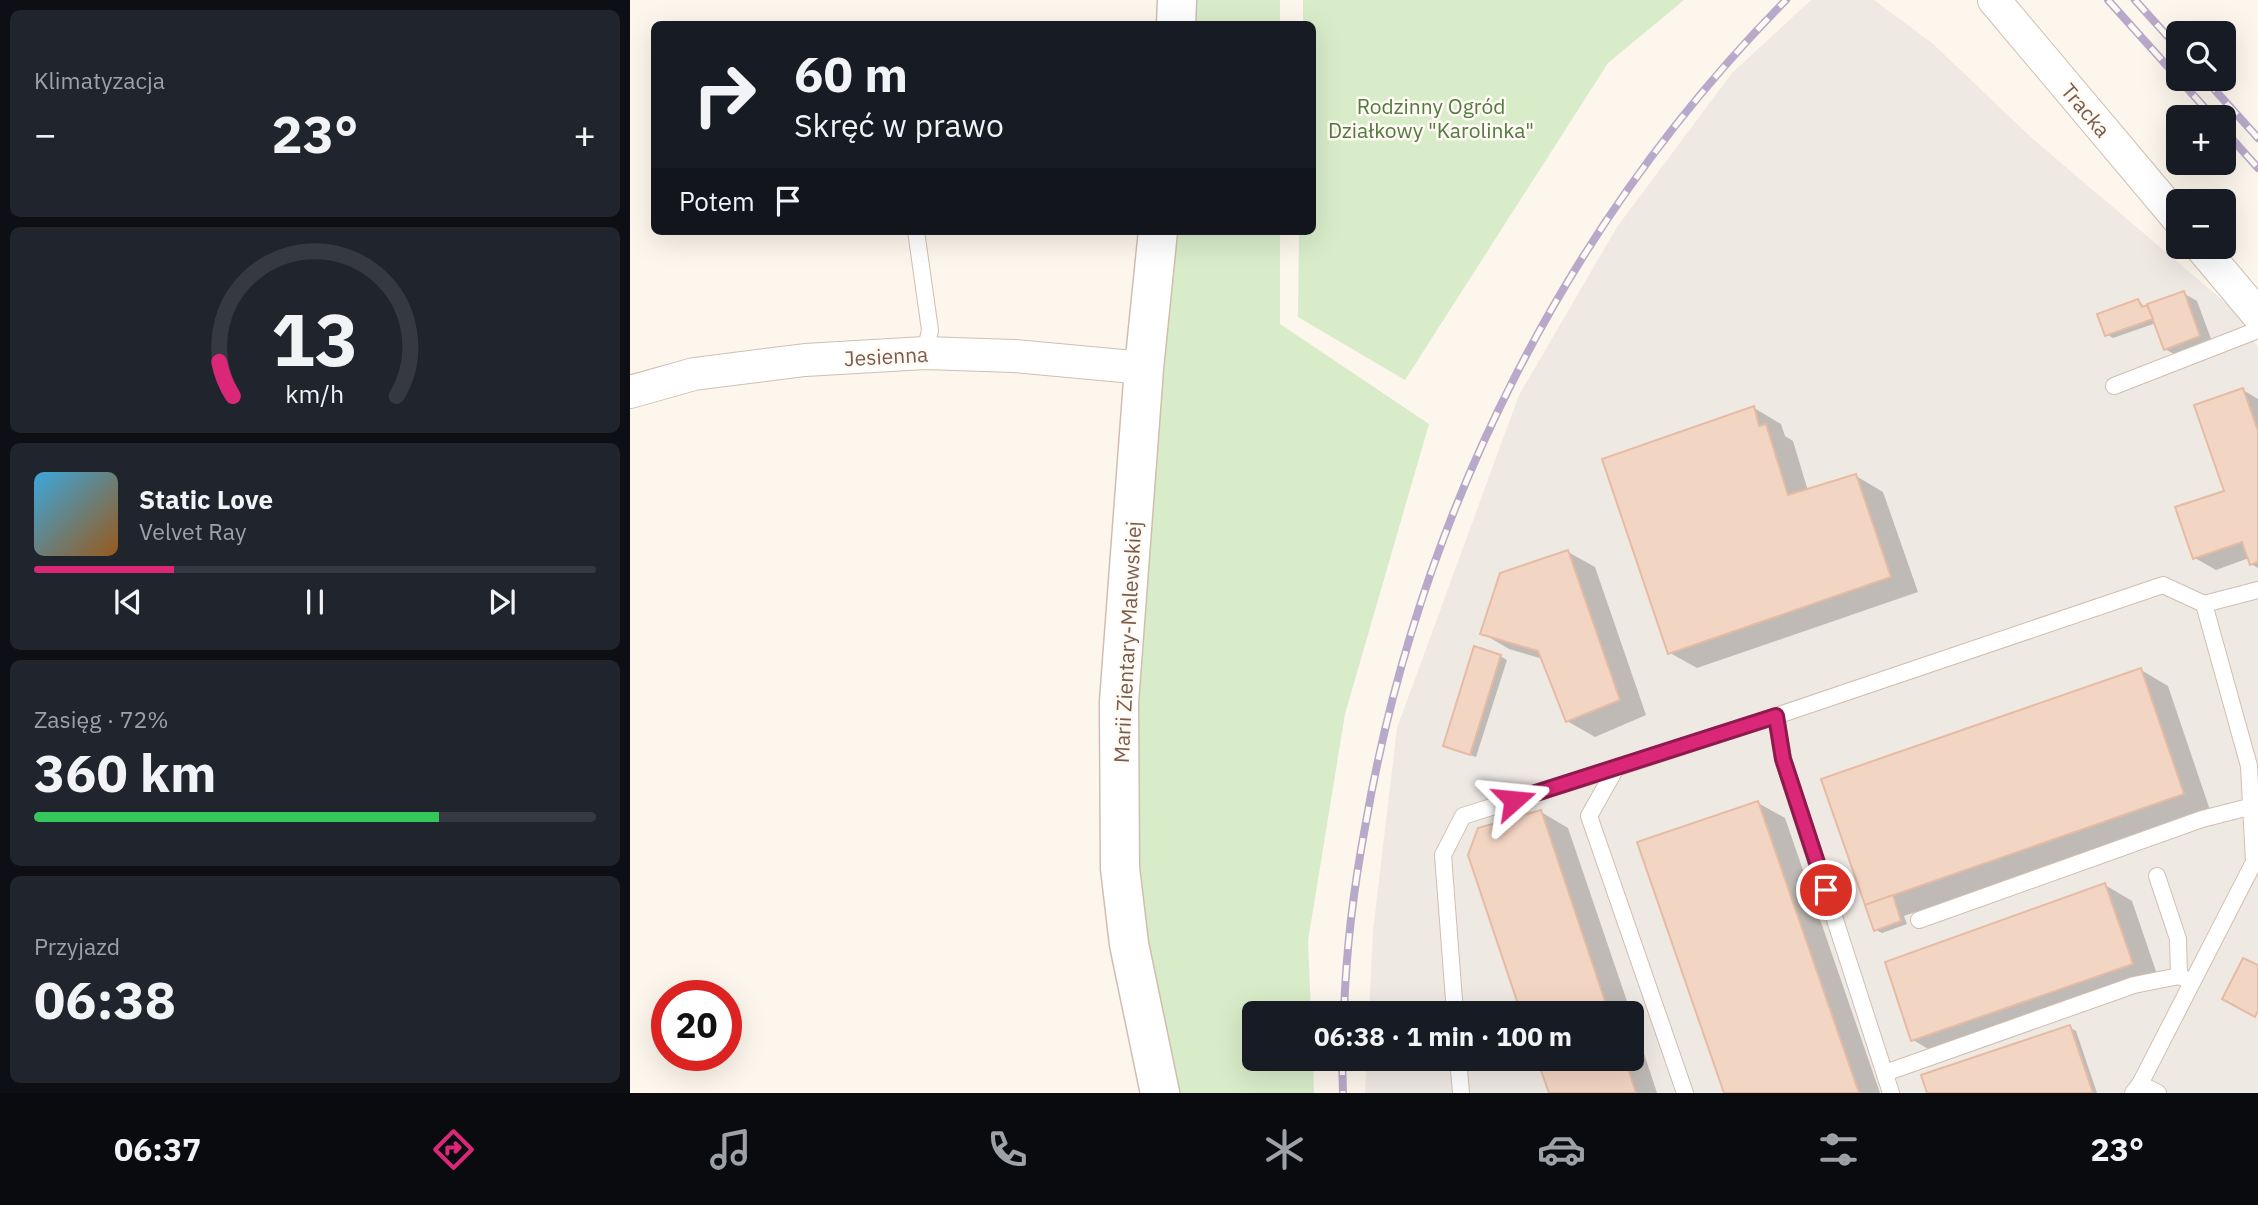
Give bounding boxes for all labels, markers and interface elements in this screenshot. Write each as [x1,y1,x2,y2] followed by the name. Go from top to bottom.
[2166,21,2236,259] map controls
[2166,21,2236,91] button: search
[794,42,908,105] text: 60 m
[679,49,770,140] icon: right
[34,65,165,95] text: Klimatyzacja
[2055,77,2117,143] street label: Tracka
[1328,92,1534,144] park label: Rodzinny Ogród Działkowy "Karolinka"
[272,100,358,167] text: 23°
[794,104,1004,146] text: Skręć w prawo
[2166,105,2236,175] button: +
[34,109,57,158] text: −
[573,109,596,158] text: +
[769,182,807,220] icon: arrive
[679,184,755,218] text: Potem
[2166,189,2236,259] button: −
[271,291,359,386] text: 13
[843,340,929,372] street label: Jesienna
[286,377,344,410] text: km/h
[139,482,273,516] text: Static Love
[139,516,246,546] text: Velvet Ray
[1107,520,1147,764] street label: Marii Zientary-Malewskiej
[109,583,147,621] icon: previous
[296,583,334,621] icon: pause
[483,583,521,621] icon: next
[34,704,169,734] text: Zasięg · 72%
[34,739,216,806] text: 360 km
[1477,763,1551,837] position arrow
[1796,860,1856,920] pin
[1807,871,1845,909] icon: arrive
[34,931,120,961] text: Przyjazd
[34,966,176,1033] text: 06:38
[651,980,742,1071] speed limit sign: 20
[1314,1019,1572,1053] text: 06:38 · 1 min · 100 m
[429,1125,478,1174] icon: directions
[706,1125,755,1174] icon: music
[983,1125,1032,1174] icon: phone
[1260,1125,1309,1174] icon: climate
[1537,1125,1586,1174] icon: car
[1814,1125,1863,1174] icon: filters
[114,1128,201,1170] text: 06:37
[2091,1128,2144,1170] text: 23°

